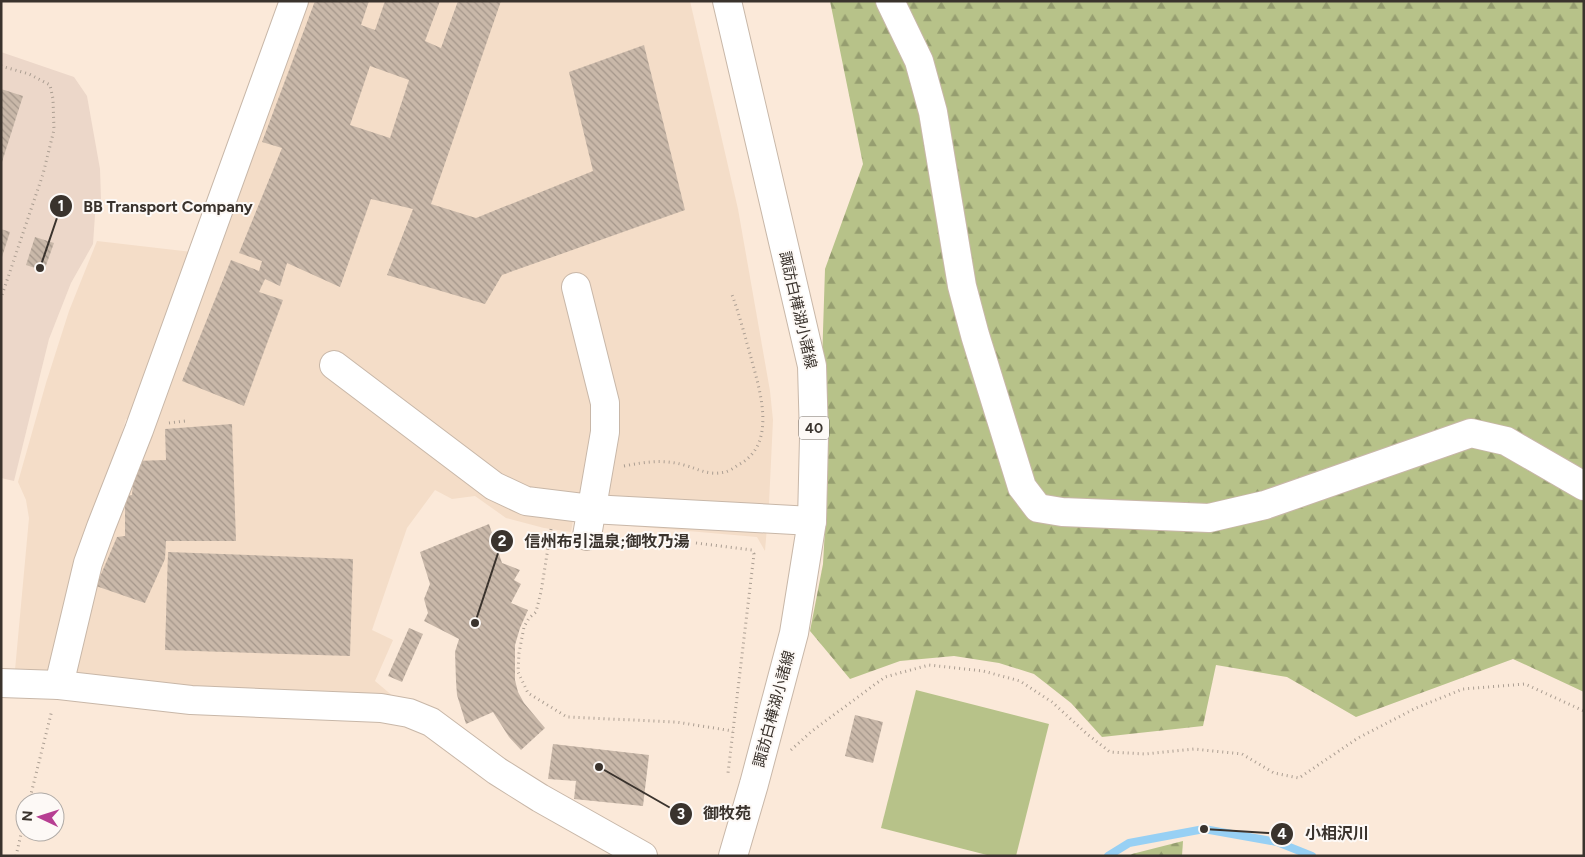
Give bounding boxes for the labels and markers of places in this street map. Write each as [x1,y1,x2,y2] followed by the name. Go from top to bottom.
[49,190,263,221] callout: BB Transport Company
[490,526,700,557] callout: 信州布引温泉;御牧乃湯
[668,798,761,829] callout: 御牧苑
[1270,818,1379,849] callout: 小相沢川

